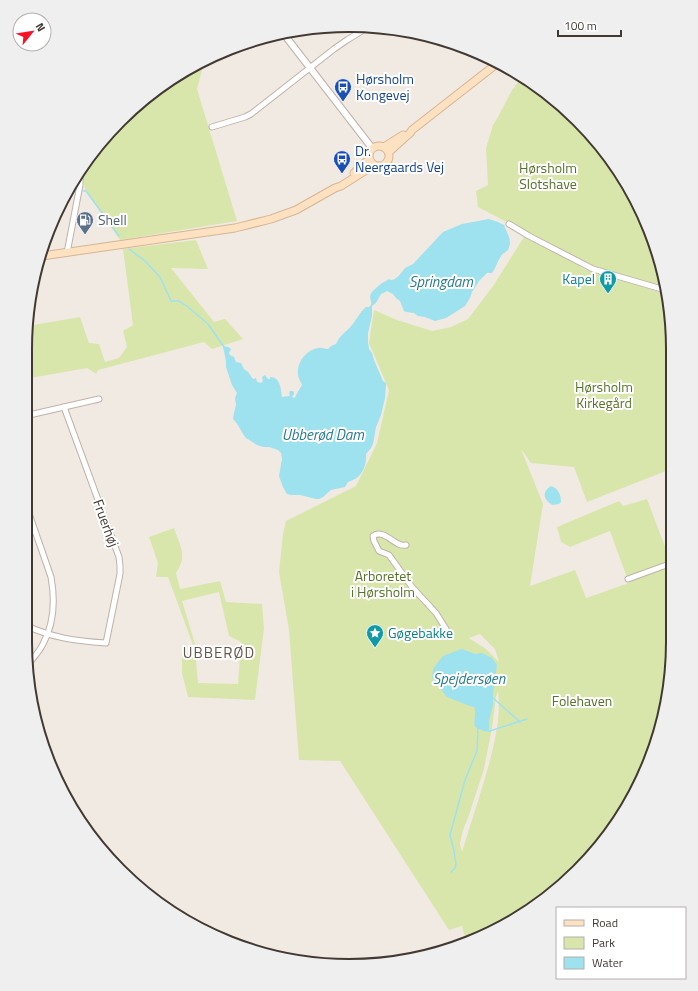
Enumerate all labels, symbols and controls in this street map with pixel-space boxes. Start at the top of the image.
north arrow [12,12,52,52]
scale bar [558,12,621,38]
text: 100 m [564,16,597,35]
text: N [32,20,49,34]
place label: Hørsholm Kongevej [356,68,414,105]
bus stop icon: Hørsholm Kongevej [333,77,353,102]
place label: Dr. Neergaards Vej [355,140,444,177]
bus stop icon: Dr. Neergaards Vej [332,149,352,174]
park label: Hørsholm Slotshave [519,157,577,194]
place label: Shell [98,209,127,230]
fuel station icon: Shell [75,210,95,235]
place label: Kapel [562,268,595,289]
building icon: Kapel [598,269,618,294]
water label: Springdam [409,270,473,293]
park label: Hørsholm Kirkegård [575,376,633,413]
water label: Ubberød Dam [282,423,364,446]
street label: Fruerhøj [88,496,125,550]
park label: Arboretet i Hørsholm [351,565,415,602]
place label: Gøgebakke [388,622,453,643]
place icon: Gøgebakke [365,623,385,648]
district label: UBBERØD [183,641,255,664]
water label: Spejdersøen [433,667,506,690]
park label: Folehaven [552,690,612,711]
legend [556,907,686,979]
text: Road [592,913,618,932]
text: Park [592,933,615,952]
text: Water [592,953,623,972]

